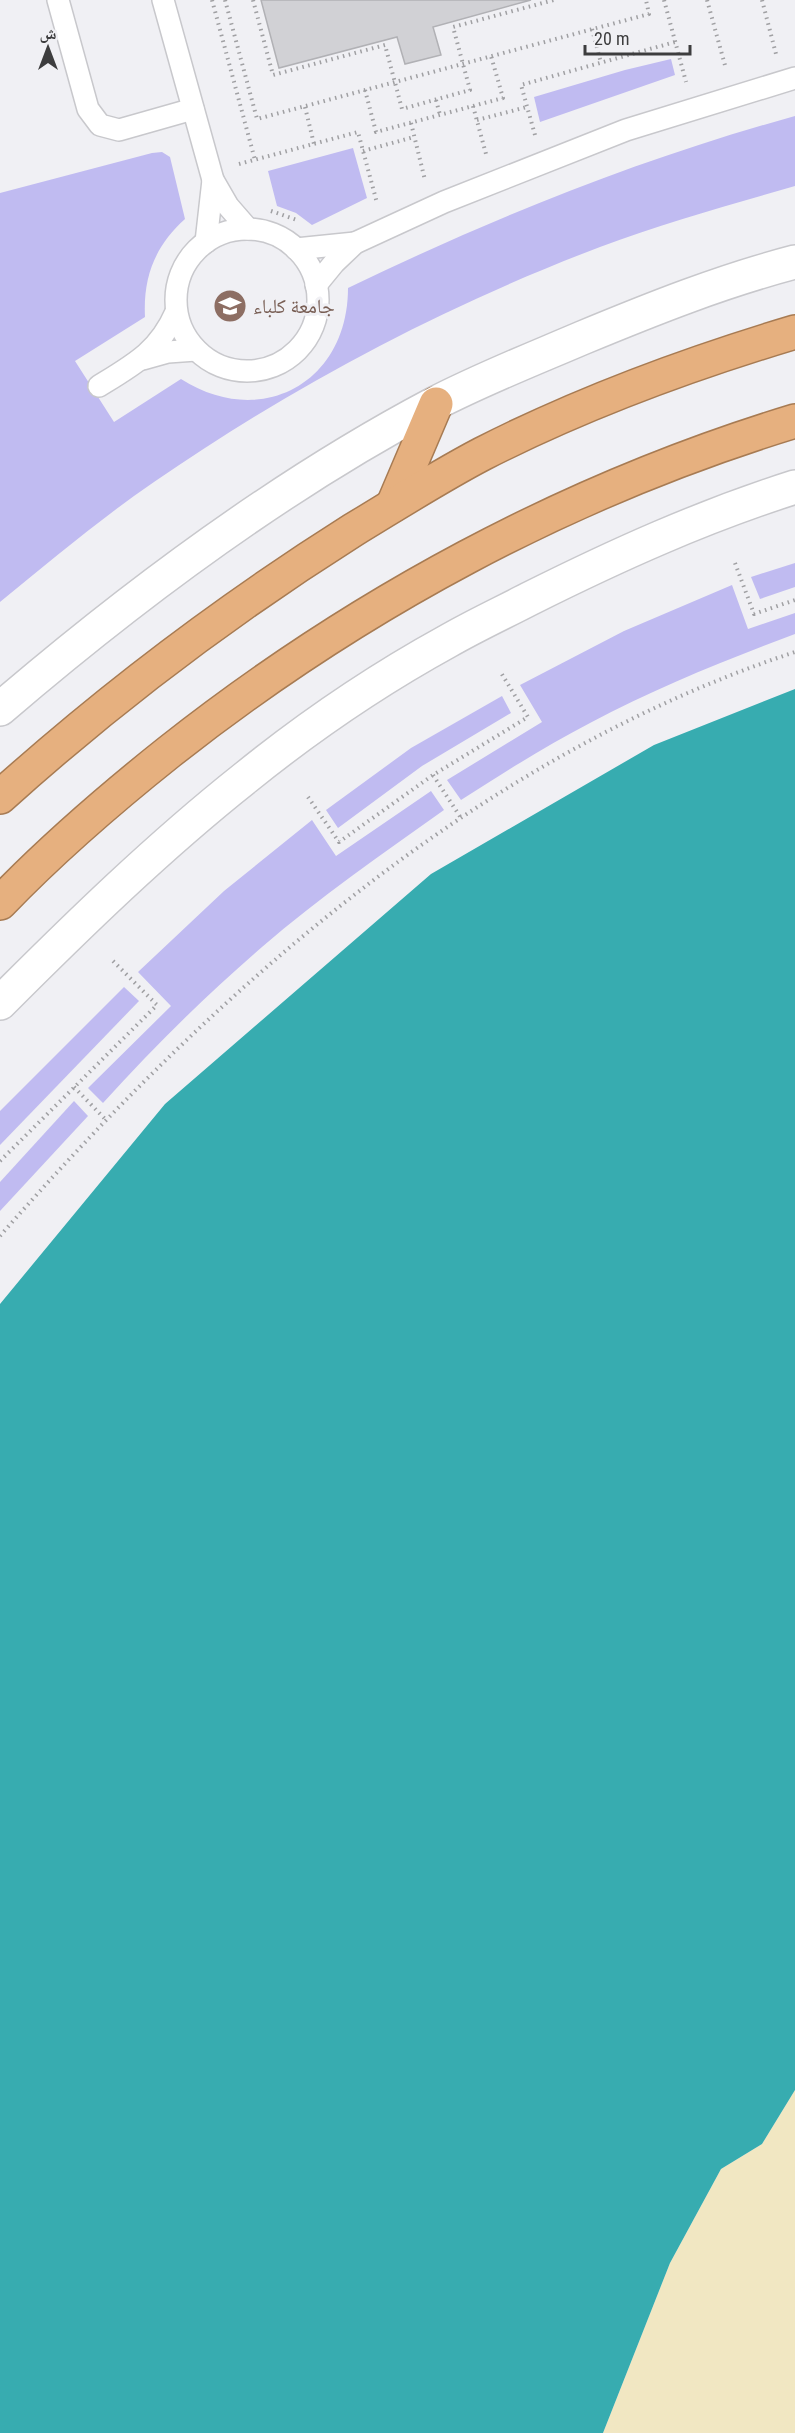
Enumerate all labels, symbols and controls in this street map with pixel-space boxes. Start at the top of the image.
north arrow [18,18,78,78]
scale bar [585,18,690,56]
text: ش [40,24,57,43]
text: 20 m [594,28,629,49]
school or university icon: جامعة كلباء [212,288,248,324]
place label: جامعة كلباء [253,294,335,318]

